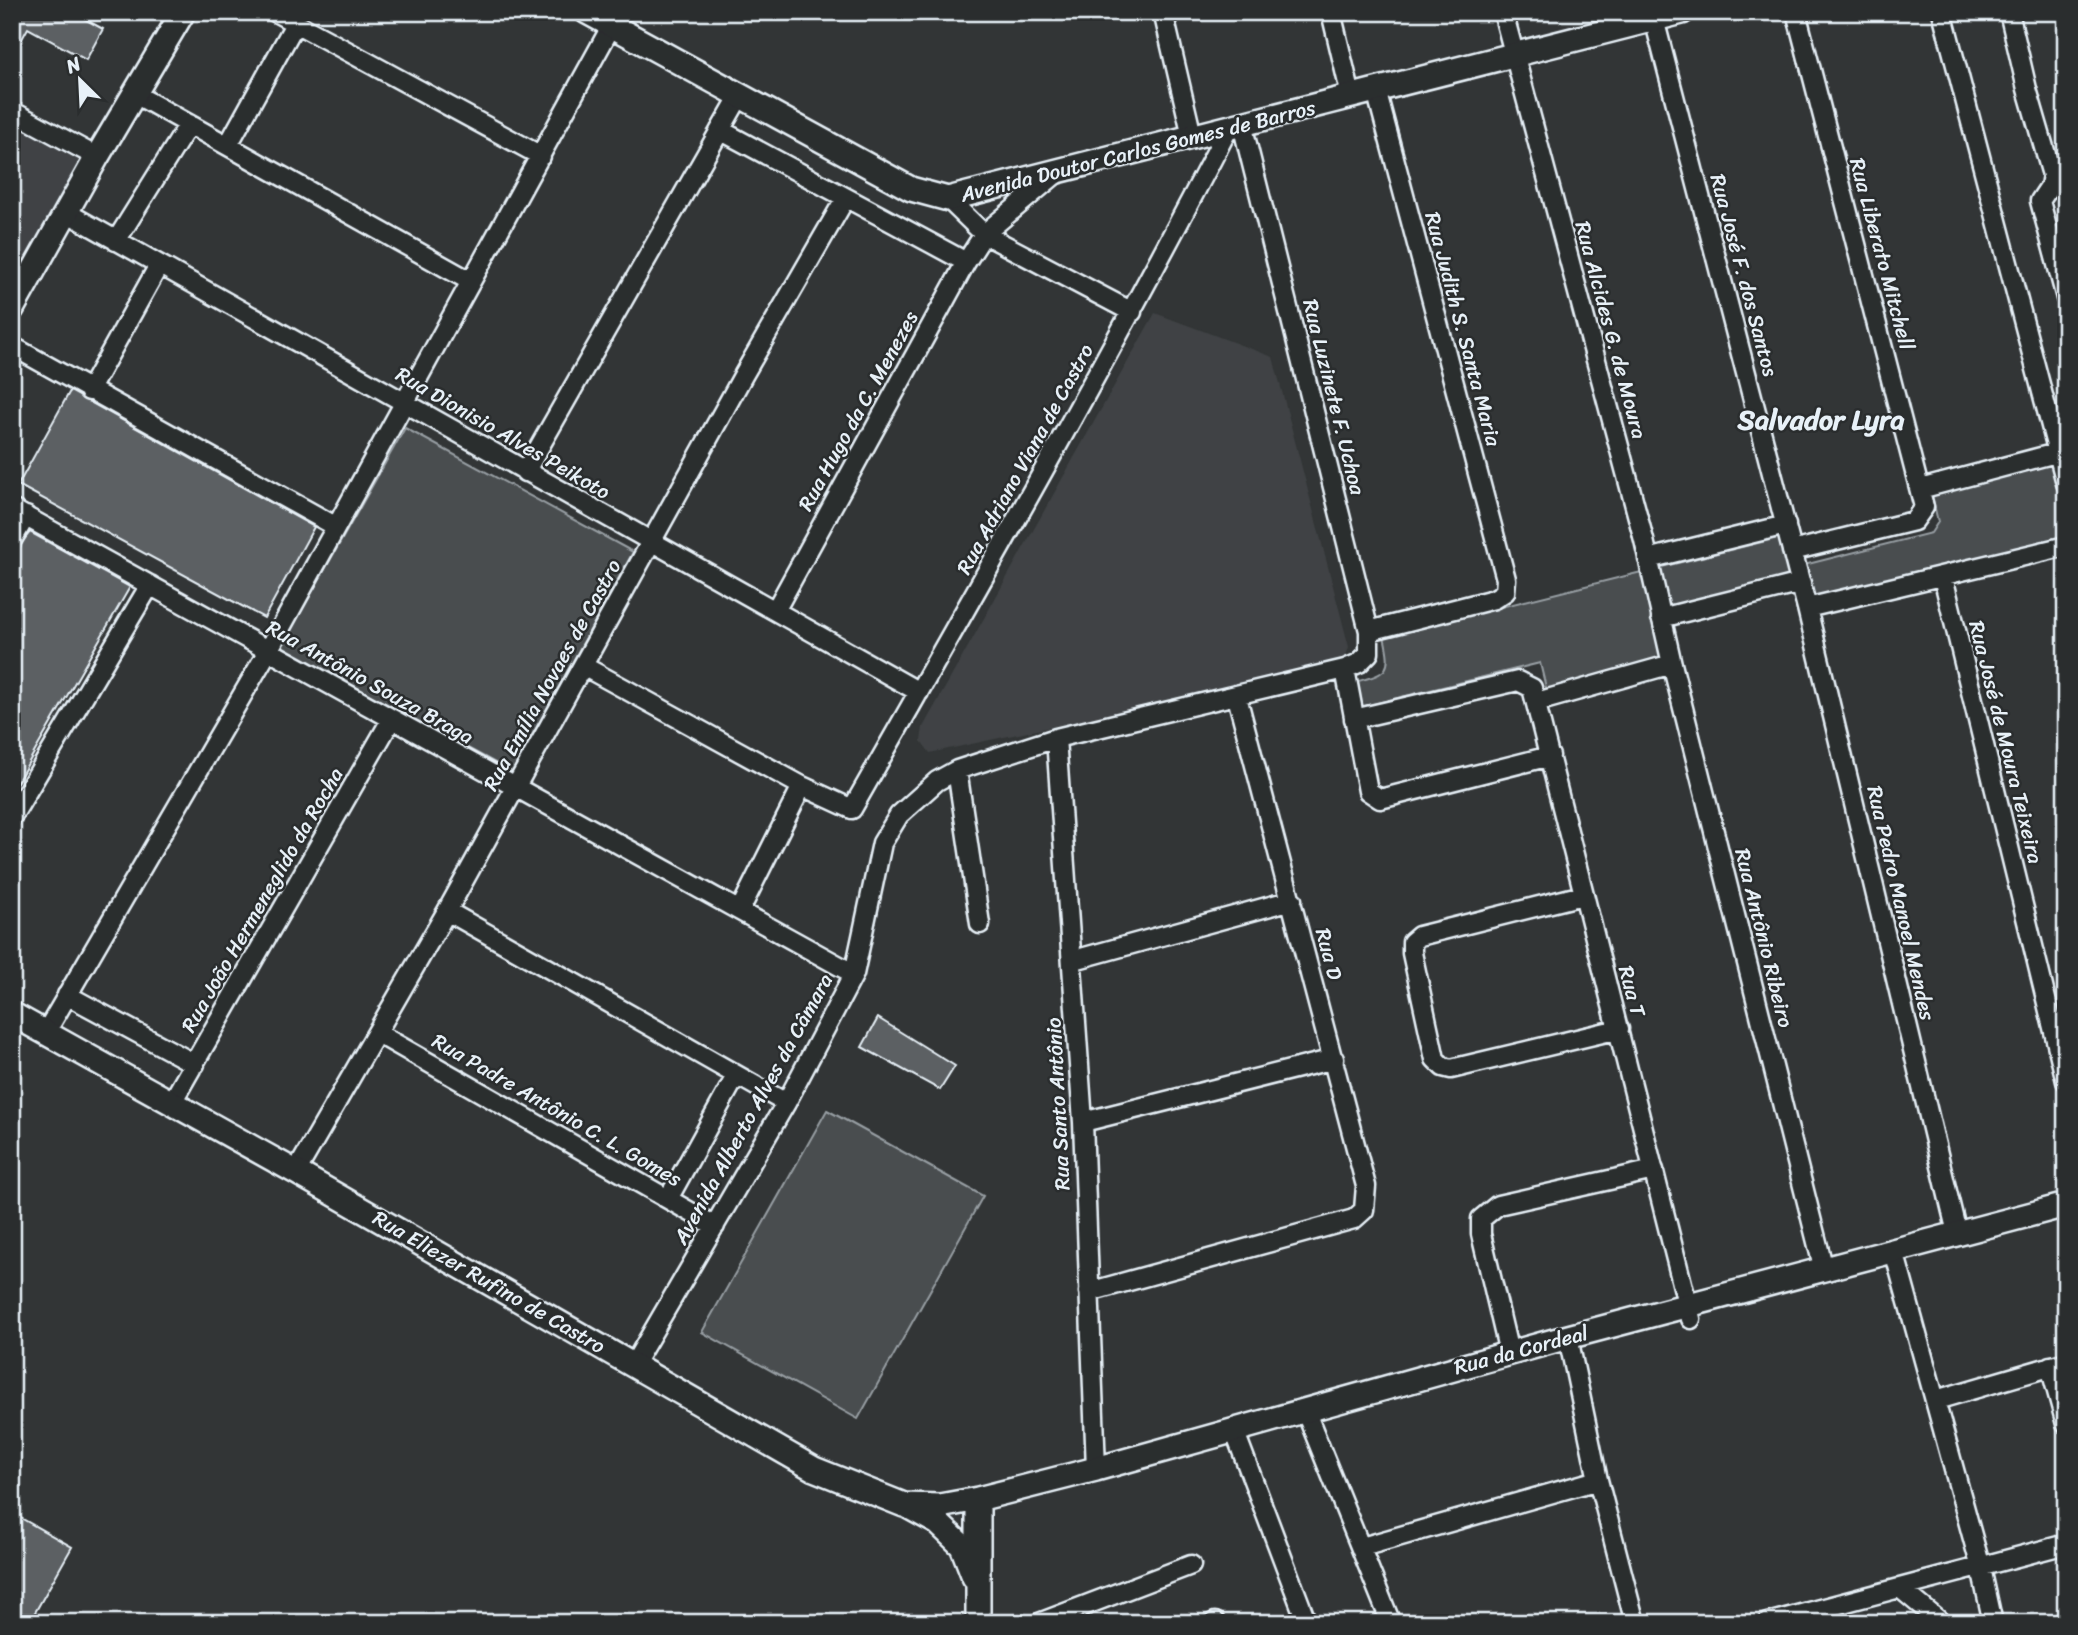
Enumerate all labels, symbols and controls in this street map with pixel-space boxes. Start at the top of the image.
north arrow [46,46,116,116]
text: N [60,47,87,83]
street label: Avenida Doutor Carlos Gomes de Barros [955,88,1320,214]
street label: Rua Liberato Mitchell [1838,154,1926,355]
street label: Rua José F. dos Santos [1699,169,1789,381]
street label: Rua Judith S. Santa Maria [1413,208,1513,451]
street label: Rua Alcides G. de Moura [1564,217,1658,444]
street label: Rua Luzinete F. Uchoa [1291,295,1377,499]
street label: Rua Hugo da C. Menezes [787,303,929,518]
street label: Rua Adriano Viana de Castro [945,336,1105,582]
street label: Rua Dionisio Alves Peikoto [388,356,618,510]
district label: Salvador Lyra [1736,395,1905,444]
street label: Rua Emília Novaes de Castro [472,551,632,798]
street label: Rua Antônio Souza Braga [259,609,481,755]
street label: Rua José de Moura Teixeira [1957,616,2055,868]
street label: Rua João Hermeneglido da Rocha [170,760,354,1040]
street label: Rua Pedro Manoel Mendes [1856,782,1947,1024]
street label: Rua Antônio Ribeiro [1723,844,1805,1032]
street label: Rua D [1304,924,1354,985]
street label: Rua T [1607,961,1657,1022]
street label: Avenida Alberto Alves da Câmara [662,966,844,1253]
street label: Rua Santo Antônio [1034,1016,1082,1191]
street label: Rua Padre Antônio C. L. Gomes [425,1023,690,1198]
street label: Rua Eliezer Rufino de Castro [365,1200,613,1365]
street label: Rua da Cordeal [1450,1314,1593,1386]

